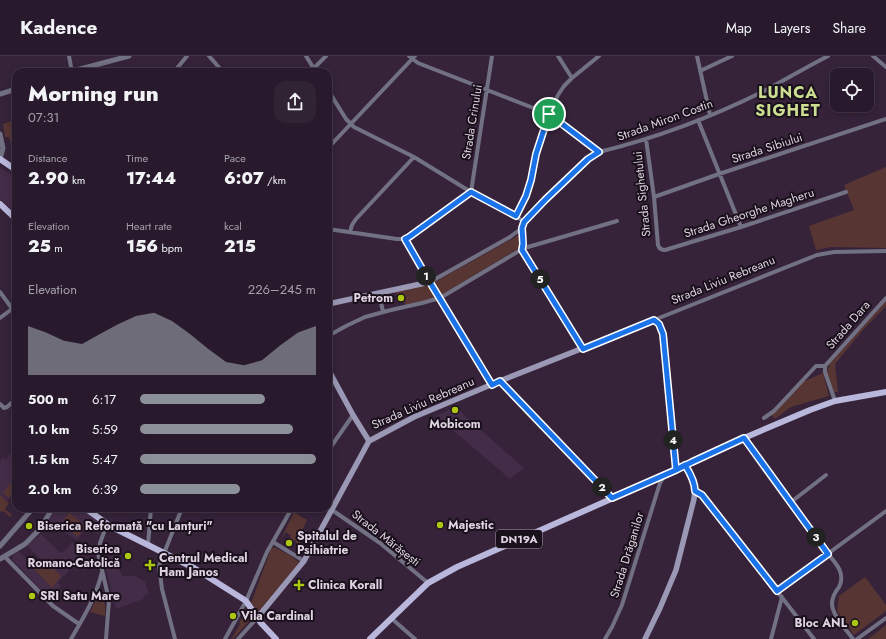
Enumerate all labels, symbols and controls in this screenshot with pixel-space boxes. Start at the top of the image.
text: Kadence [20,14,97,41]
text: Map [726,18,752,38]
text: Layers [774,18,810,38]
text: Share [832,18,866,38]
map controls [830,68,874,112]
button: locate [830,68,874,112]
text: Morning run [28,77,159,109]
button: share [274,81,316,123]
district label: LUNCA SIGHET [755,81,821,122]
street label: Strada Crinului [457,83,487,161]
street label: Strada Miron Costin [615,94,715,146]
pin [532,97,566,131]
icon: arrive [538,103,560,125]
text: 07:31 [28,108,59,127]
street label: Strada Sibiului [729,128,805,168]
text: Distance [28,150,67,166]
text: Time [126,150,148,166]
text: Pace [224,150,246,166]
street label: Strada Sighetului [629,150,655,238]
text: 2.90 [28,166,69,190]
text: 17:44 [126,166,176,190]
text: 6:07 [224,166,264,190]
text: km [69,172,85,188]
text: /km [264,172,286,188]
street label: Strada Gheorghe Magheru [682,183,816,243]
text: Elevation [28,218,70,234]
text: Heart rate [126,218,172,234]
text: kcal [224,218,242,234]
text: 25 [28,234,51,258]
text: 156 [126,234,158,258]
text: 215 [224,234,256,258]
text: m [51,240,63,256]
text: bpm [158,240,183,256]
street label: Strada Liviu Rebreanu [668,251,778,309]
pin: 1 [416,266,436,286]
text: 1 [423,268,429,284]
pin: 5 [530,269,550,289]
text: 5 [536,271,544,287]
text: Elevation [28,280,77,299]
text: 226–245 m [248,280,316,299]
place label: Petrom [354,289,393,307]
marker: Petrom [396,293,406,303]
street label: Strada Dara [822,297,874,353]
street label: Strada Liviu Rebreanu [369,372,477,434]
text: 500 m [28,390,68,409]
text: 6:17 [92,390,116,409]
marker: Mobicom [450,405,460,415]
place label: Mobicom [429,415,481,433]
text: 1.0 km [28,420,69,439]
text: 5:59 [92,420,118,439]
pin: 4 [663,430,683,450]
text: 4 [669,432,677,448]
text: 1.5 km [28,450,69,469]
text: 5:47 [92,450,118,469]
pin: 2 [592,477,612,497]
text: 2 [598,479,606,495]
text: 2.0 km [28,480,71,499]
text: 6:39 [92,480,118,499]
street label: Strada Mărășești [348,505,424,571]
street label: Strada Drăganilor [605,509,649,600]
place label: Majestic [448,516,494,534]
place label: Biserica Reformată "cu Lanțuri" [37,517,213,535]
marker: Majestic [435,520,445,530]
marker: Biserica Reformată "cu Lanțuri" [24,521,34,531]
place label: Spitalul de Psihiatrie [297,527,357,559]
pin: 3 [806,527,826,547]
text: 3 [813,529,819,545]
road number: DN19A [496,530,542,548]
marker: Spitalul de Psihiatrie [284,538,294,548]
place label: Biserica Romano-Catolică [27,540,120,572]
place label: Centrul Medical Ham Janos [159,549,248,581]
marker: Biserica Romano-Catolică [123,551,133,561]
marker: Centrul Medical Ham Janos [144,559,156,571]
place label: Clinica Korall [308,576,382,594]
marker: Clinica Korall [293,579,305,591]
place label: SRI Satu Mare [40,587,120,605]
marker: SRI Satu Mare [27,591,37,601]
place label: Vila Cardinal [240,607,314,625]
marker: Vila Cardinal [228,611,238,621]
place label: Bloc ANL [794,614,848,632]
marker: Bloc ANL [850,618,860,628]

